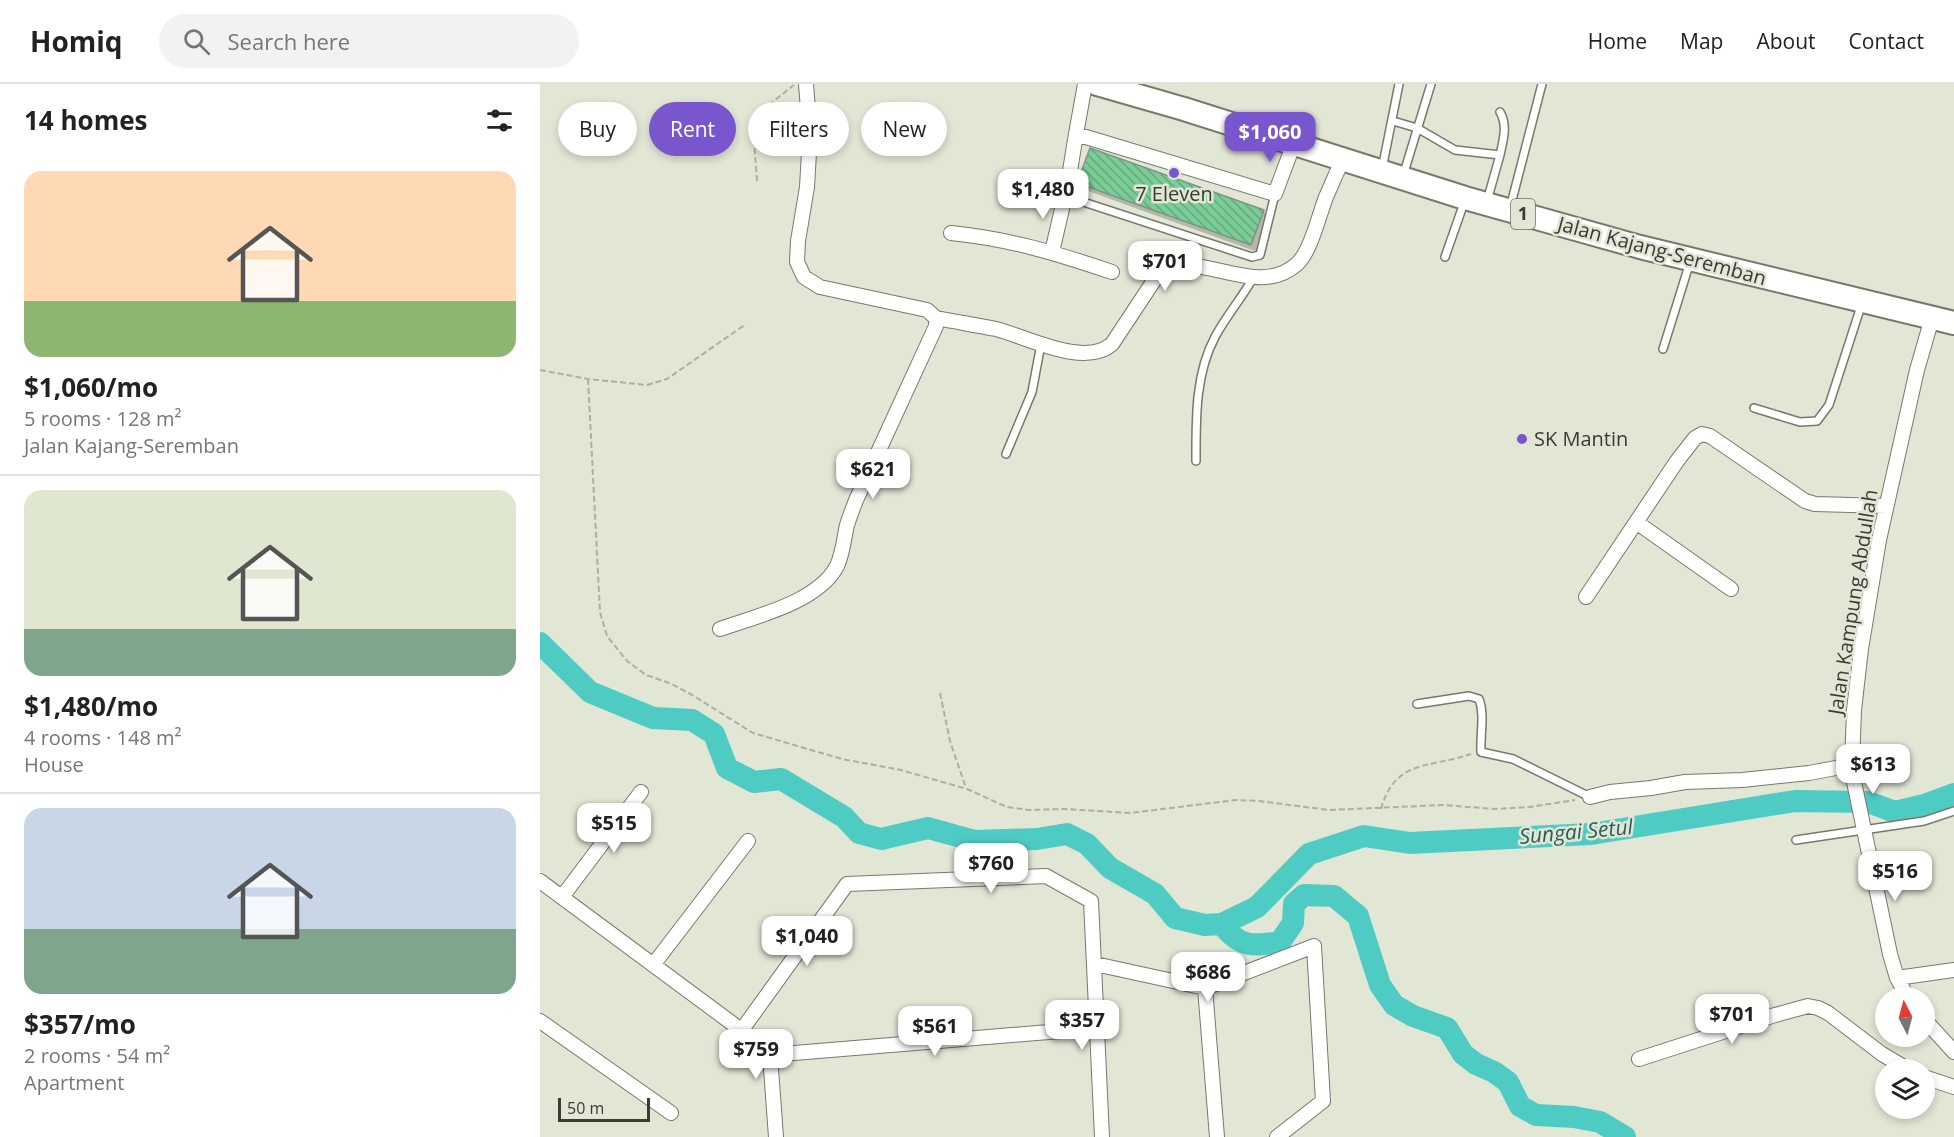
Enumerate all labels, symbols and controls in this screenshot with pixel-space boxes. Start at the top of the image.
search box [159,14,579,68]
text: Homiq [30,22,123,60]
icon: search [180,25,213,58]
text: Search here [228,26,350,56]
text: Home [1588,27,1647,55]
text: Map [1680,27,1723,55]
text: About [1756,27,1816,55]
text: Contact [1849,27,1924,55]
text: 14 homes [24,102,148,138]
chip: Buy [558,102,637,156]
chip: Rent [649,102,736,156]
chip: Filters [748,102,849,156]
chip: New [861,102,947,156]
icon: filters [483,104,516,137]
pin: $1,060 [1221,112,1319,163]
text: $1,060 [1239,118,1301,145]
marker: 7 Eleven [1167,166,1181,180]
pin: $1,480 [994,169,1092,220]
text: $1,480 [1012,175,1074,202]
place label: 7 Eleven [1135,180,1213,207]
road number: 1 [1511,199,1535,229]
street label: Jalan Kajang-Seremban [1553,209,1769,291]
icon: home [216,210,324,318]
pin: $701 [1129,241,1201,292]
text: $701 [1142,247,1188,274]
text: $1,060/mo [24,369,158,405]
text: 5 rooms · 128 m² [24,405,182,432]
place label: SK Mantin [1534,425,1628,452]
text: Jalan Kajang-Seremban [24,432,239,459]
marker: SK Mantin [1515,432,1529,446]
pin: $621 [837,449,909,500]
text: $621 [850,455,896,482]
street label: Jalan Kampung Abdullah [1821,487,1884,718]
icon: home [216,529,324,637]
text: $1,480/mo [24,688,158,724]
text: 4 rooms · 148 m² [24,724,182,751]
pin: $613 [1837,744,1909,795]
text: $613 [1850,750,1896,777]
text: House [24,751,84,778]
pin: $515 [578,803,650,854]
text: $515 [591,809,637,836]
water label: Sungai Setul [1518,812,1634,850]
pin: $760 [955,843,1027,894]
icon: home [216,847,324,955]
text: $760 [968,849,1014,876]
pin: $516 [1859,851,1931,902]
text: $516 [1872,857,1918,884]
pin: $1,040 [758,916,856,967]
text: $1,040 [776,922,838,949]
pin: $686 [1172,952,1244,1003]
text: $686 [1185,958,1231,985]
north arrow [1875,987,1935,1047]
map controls [1875,987,1935,1119]
pin: $701 [1696,994,1768,1045]
pin: $357 [1046,1000,1118,1051]
text: $701 [1709,1000,1755,1027]
text: $357/mo [24,1006,136,1042]
pin: $561 [899,1006,971,1057]
text: $357 [1059,1006,1105,1033]
text: $561 [912,1012,958,1039]
pin: $759 [720,1029,792,1080]
text: $759 [733,1035,779,1062]
text: 2 rooms · 54 m² [24,1042,170,1069]
button: layers [1875,1059,1935,1119]
text: Apartment [24,1069,124,1096]
scale bar [558,1095,650,1122]
text: 50 m [567,1097,604,1119]

